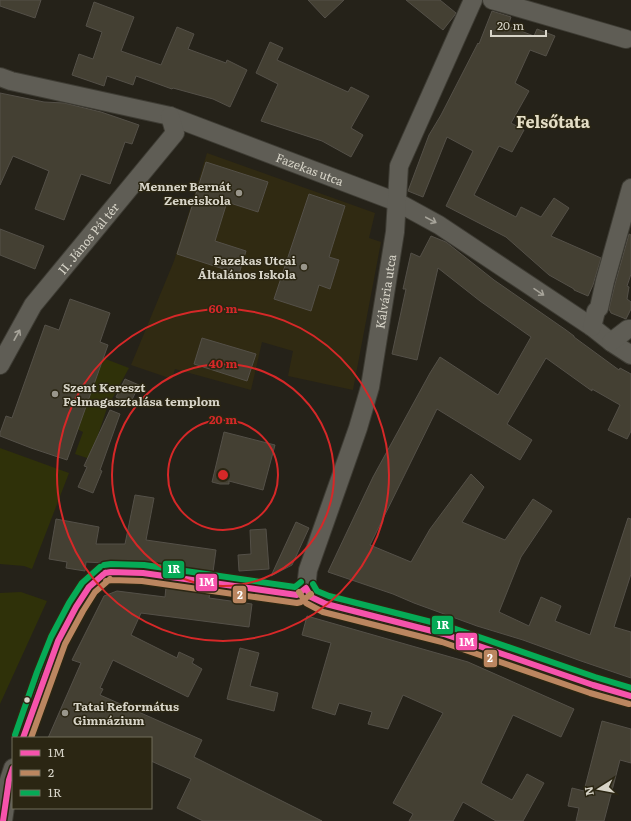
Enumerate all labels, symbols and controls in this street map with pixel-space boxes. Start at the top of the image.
scale bar [491,12,546,38]
text: 20 m [497,16,524,34]
district label: Felsőtata [516,109,591,133]
street label: Fazekas utca [273,148,347,190]
place label: Menner Bernát Zeneiskola [139,177,232,209]
marker: Menner Bernát Zeneiskola [234,188,244,198]
street label: II. János Pál tér [53,198,123,278]
one-way arrow [425,217,437,224]
place label: Fazekas Utcai Általános Iskola [198,251,297,283]
street label: Kálvária utca [371,252,400,330]
marker: Fazekas Utcai Általános Iskola [299,262,309,272]
one-way arrow [534,288,545,296]
text: 60 m [209,299,237,317]
one-way arrow [13,329,21,341]
text: 40 m [209,354,238,372]
place label: Szent Kereszt Felmagasztalása templom [63,378,220,410]
marker: Szent Kereszt Felmagasztalása templom [50,389,60,399]
text: 20 m [209,410,237,428]
centre of rings [216,468,230,482]
line badge: 1R [162,560,185,579]
text: 1R [168,560,181,576]
line badge: 1M [195,573,218,592]
text: 1M [199,573,215,589]
line badge: 2 [232,585,247,604]
text: 2 [237,586,243,602]
line badge: 1R [431,615,454,635]
text: 1R [437,616,450,632]
line badge: 1M [455,632,478,651]
text: 1M [459,633,475,649]
line badge: 2 [483,649,498,668]
text: 2 [487,649,493,665]
unlabelled marker [22,695,32,705]
place label: Tatai Református Gimnázium [73,697,179,729]
marker: Tatai Református Gimnázium [60,708,70,718]
legend [12,737,152,809]
text: 1M [48,743,65,761]
text: 2 [48,763,54,781]
north arrow [579,769,619,809]
text: 1R [48,783,62,801]
text: N [579,785,597,797]

